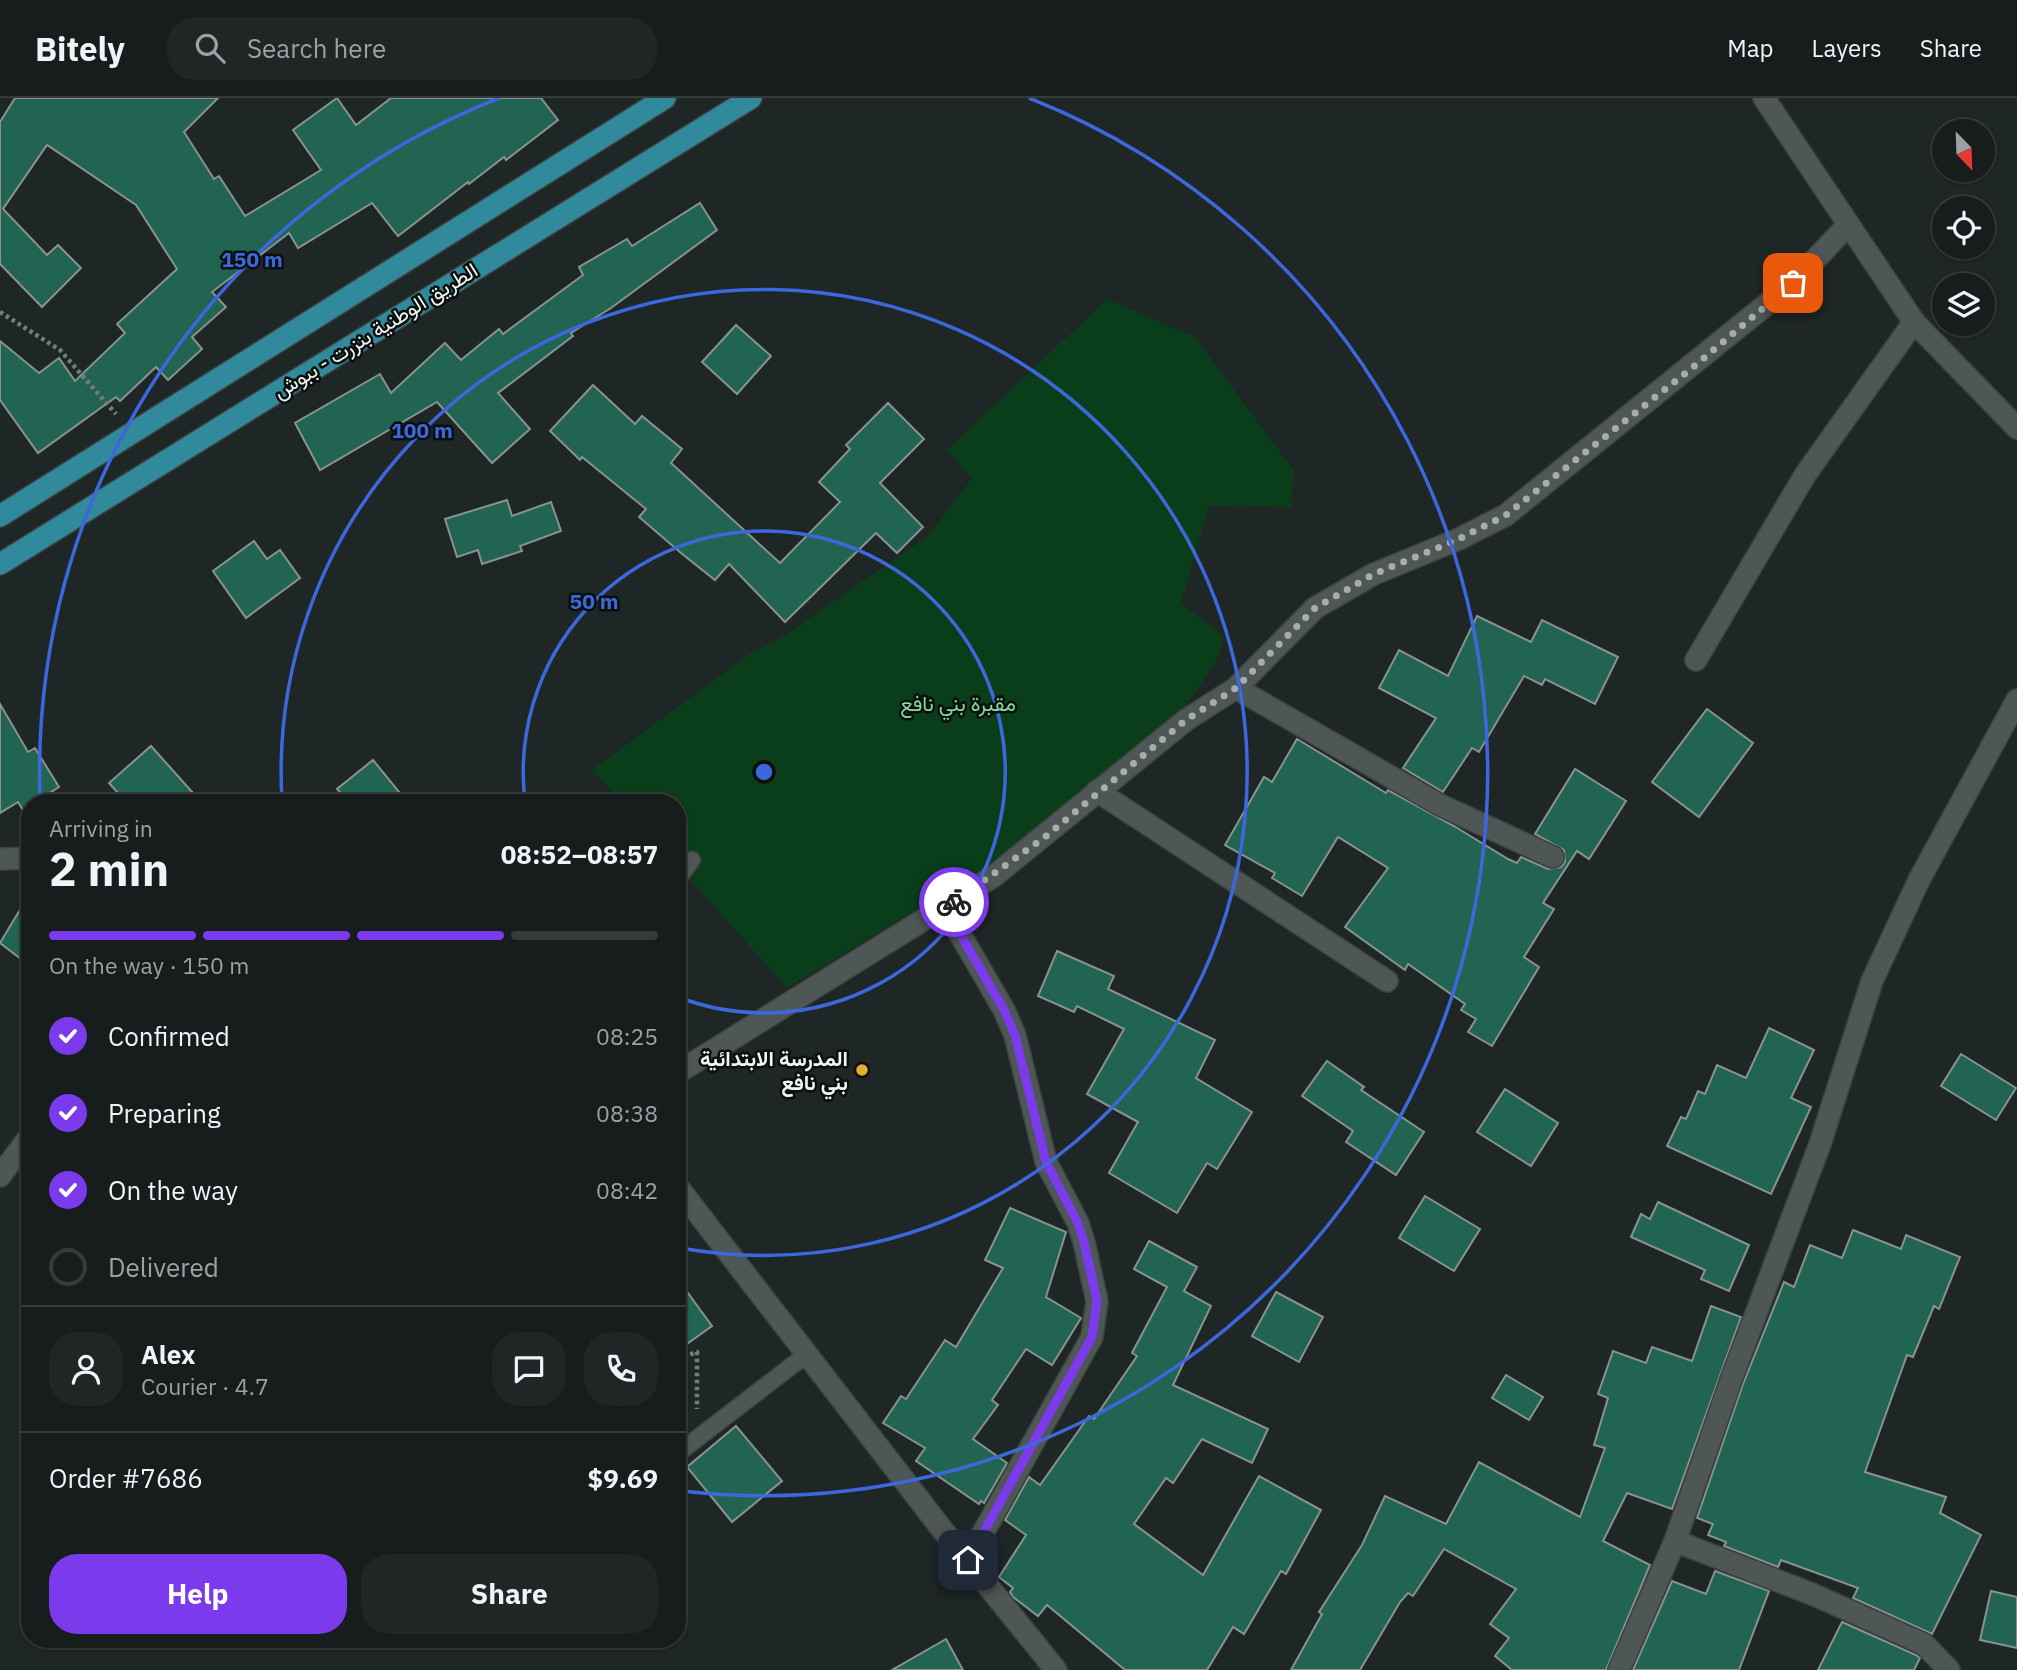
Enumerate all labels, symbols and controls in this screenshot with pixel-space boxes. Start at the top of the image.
search box [167,17,657,80]
text: Bitely [35,27,125,70]
icon: search [191,29,229,67]
text: Search here [247,31,386,65]
text: Map [1727,32,1774,64]
text: Layers [1812,32,1882,64]
text: Share [1920,32,1982,64]
north arrow [1932,119,1995,182]
map controls [1932,119,1995,336]
button: locate [1932,196,1995,259]
text: 150 m [221,245,283,273]
pin [1763,253,1823,313]
street label: الطريق الوطنية بنزرت - ببوش [267,256,483,404]
icon: bag [1774,264,1812,302]
button: layers [1932,273,1995,336]
text: 100 m [391,416,453,444]
text: 50 m [570,587,618,615]
park label: مقبرة بني نافع [900,689,1016,721]
centre of rings [752,760,776,784]
text: Arriving in [49,813,153,843]
text: 08:52–08:57 [501,837,658,871]
text: 2 min [49,839,169,899]
courier [919,867,989,937]
icon: bike [935,883,973,921]
text: On the way · 150 m [49,950,249,980]
icon: check [49,1017,87,1055]
text: Confirmed [108,1019,230,1053]
text: 08:25 [596,1021,658,1051]
place label: المدرسة الابتدائية بني نافع [700,1044,848,1100]
marker: المدرسة الابتدائية بني نافع [854,1062,870,1078]
icon: check [49,1094,87,1132]
text: Preparing [108,1096,221,1130]
text: 08:38 [596,1098,658,1128]
icon: check [49,1171,87,1209]
text: On the way [108,1173,238,1207]
text: 08:42 [596,1175,658,1205]
text: Delivered [108,1250,219,1284]
button: person [49,1332,123,1406]
button: chat [492,1332,566,1406]
button: phone [584,1332,658,1406]
text: Alex [141,1337,195,1371]
text: Courier · 4.7 [141,1371,269,1401]
text: Order #7686 [49,1461,203,1495]
text: $9.69 [588,1461,658,1495]
pin [938,1530,998,1590]
icon: home [949,1541,987,1579]
button: Help [49,1554,347,1634]
button: Share [361,1554,658,1634]

